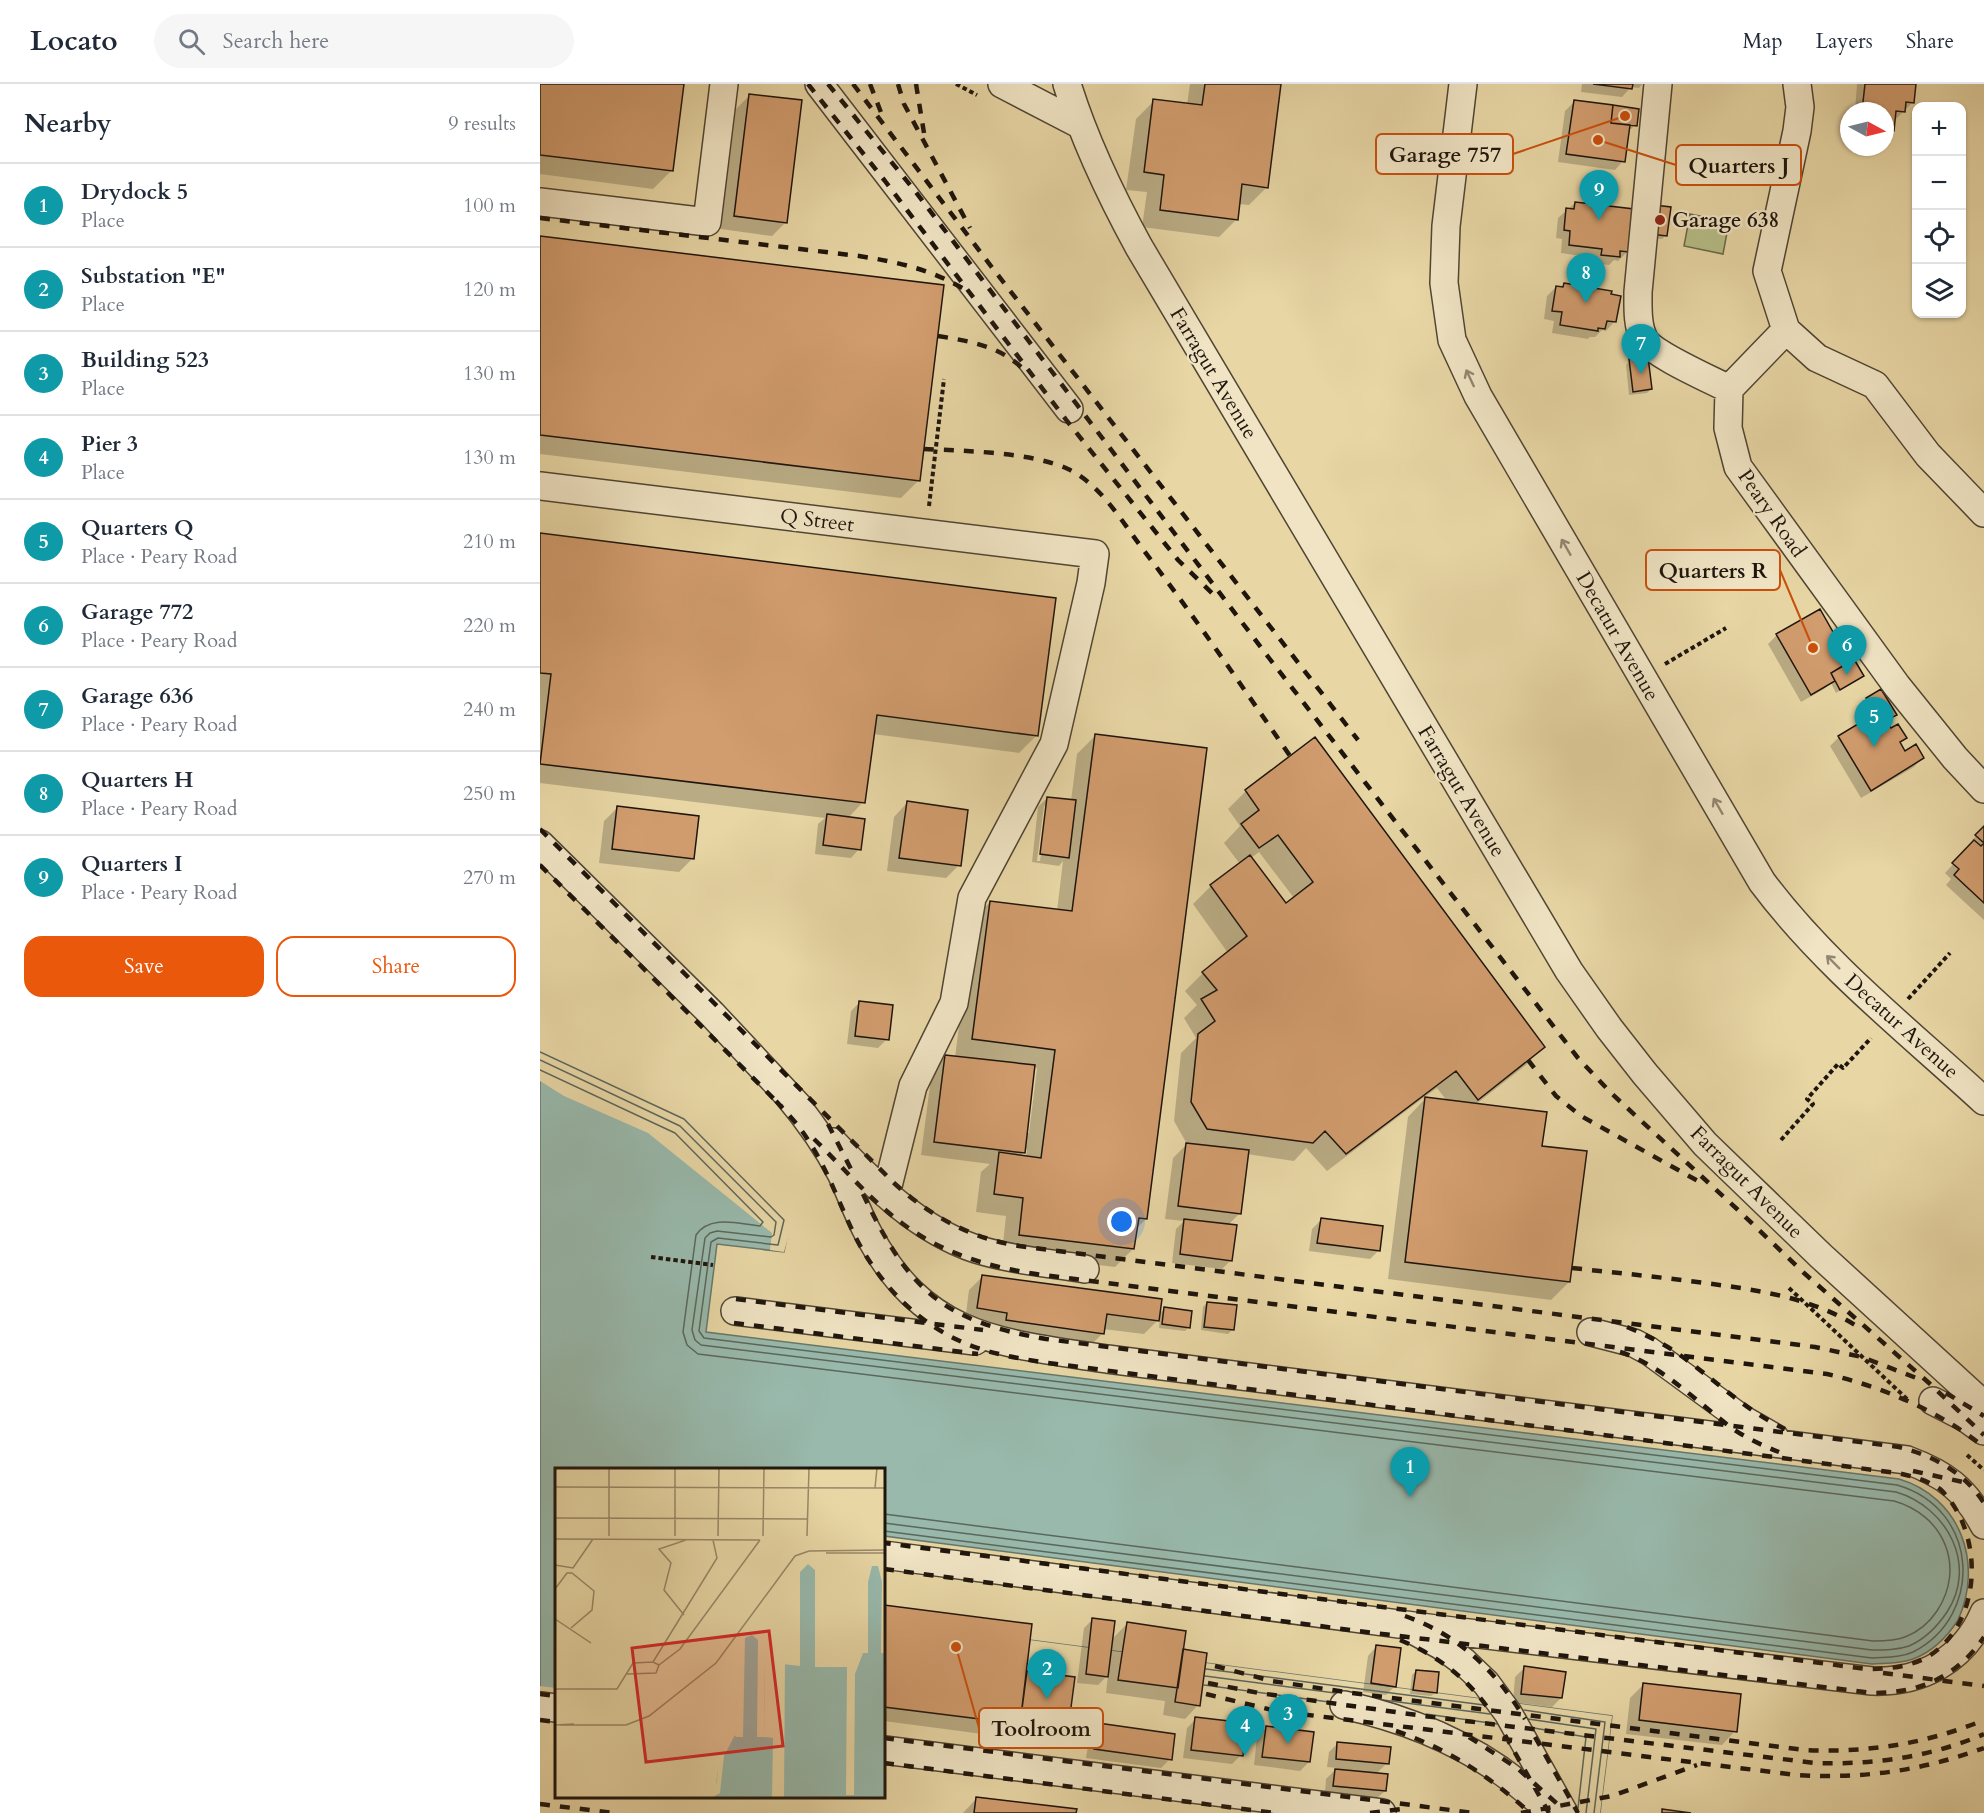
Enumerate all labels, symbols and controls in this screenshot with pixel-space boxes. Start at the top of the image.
search box [154,14,574,68]
text: Locato [30,22,118,60]
icon: search [175,25,208,58]
text: Search here [223,26,329,56]
text: Map [1743,27,1783,56]
text: Layers [1816,27,1873,56]
text: Share [1906,27,1954,56]
north arrow [1840,102,1894,156]
map controls [1912,102,1966,318]
button: + [1912,102,1966,156]
text: Nearby [24,106,112,141]
text: 9 results [448,110,516,137]
callout: Garage 757 [1376,134,1513,174]
text: Garage 757 [1389,140,1501,170]
callout: Quarters J [1676,145,1801,185]
text: Quarters J [1688,151,1790,181]
button: − [1912,156,1966,210]
pin: 9 [1580,170,1618,220]
text: Drydock 5 [81,177,188,207]
text: 1 [38,192,49,219]
text: 100 m [463,192,516,219]
place label: Garage 638 [1672,206,1779,235]
text: Place [81,207,125,234]
button: locate [1912,210,1966,264]
marker: Garage 638 [1653,213,1667,227]
pin: 8 [1566,254,1606,303]
text: Substation "E" [81,261,226,291]
button: layers [1912,264,1966,318]
text: 2 [38,276,49,303]
text: 120 m [463,276,516,303]
text: Place [81,291,125,318]
street label: Farragut Avenue [1163,302,1264,445]
pin: 7 [1622,324,1660,374]
text: Building 523 [81,345,209,375]
text: 3 [38,360,49,387]
text: 130 m [463,360,516,387]
one-way arrow [1463,369,1475,387]
text: Place [81,375,125,402]
text: Pier 3 [81,429,138,459]
text: 4 [38,444,49,471]
text: 130 m [463,444,516,471]
text: Place [81,459,125,486]
street label: Peary Road [1731,463,1813,563]
street label: Q Street [778,502,856,539]
text: Quarters Q [81,513,193,543]
text: 5 [38,528,49,555]
text: 210 m [463,528,516,555]
one-way arrow [1560,539,1572,556]
text: Place · Peary Road [81,543,237,570]
callout: Quarters R [1646,550,1780,590]
text: Quarters R [1658,556,1768,586]
street label: Decatur Avenue [1569,566,1666,706]
text: Garage 772 [81,597,193,627]
text: 6 [38,612,49,639]
text: 220 m [463,612,516,639]
pin: 6 [1828,626,1866,675]
text: Place · Peary Road [81,627,237,654]
text: Garage 636 [81,681,193,711]
text: 7 [38,696,49,723]
text: 240 m [463,696,516,723]
pin: 5 [1854,698,1894,747]
text: Place · Peary Road [81,711,237,738]
street label: Farragut Avenue [1411,720,1512,863]
text: Quarters H [81,765,193,795]
text: 8 [38,780,49,807]
text: 250 m [463,780,516,807]
text: Place · Peary Road [81,795,237,822]
one-way arrow [1711,798,1723,815]
text: Quarters I [81,849,182,879]
text: 9 [38,864,49,891]
text: 270 m [463,864,516,891]
text: Place · Peary Road [81,879,237,906]
button: Save [24,936,264,997]
button: Share [276,936,516,997]
one-way arrow [1825,955,1840,970]
street label: Decatur Avenue [1838,967,1965,1086]
street label: Farragut Avenue [1684,1119,1810,1245]
your location [1107,1207,1136,1236]
pin: 1 [1390,1448,1430,1497]
inset map [555,1468,885,1798]
pin: 2 [1028,1650,1066,1699]
pin: 3 [1268,1694,1308,1744]
pin: 4 [1226,1706,1264,1756]
callout: Toolroom [979,1708,1103,1748]
text: Toolroom [991,1714,1092,1744]

